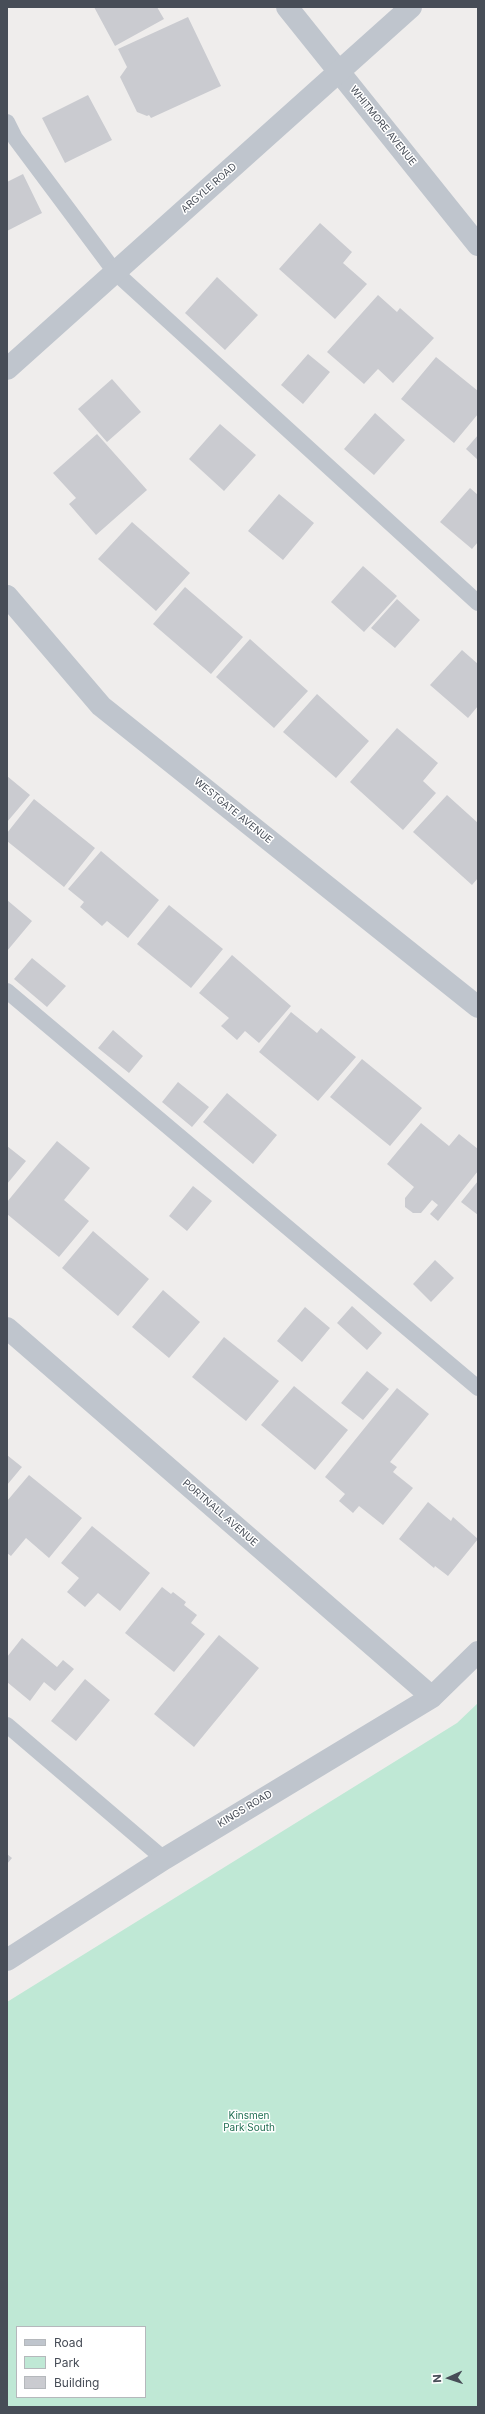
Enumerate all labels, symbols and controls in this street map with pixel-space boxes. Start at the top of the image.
street label: WHITMORE AVENUE [347,84,419,168]
street label: ARGYLE ROAD [179,161,239,215]
street label: WESTGATE AVENUE [191,776,275,846]
street label: PORTNALL AVENUE [180,1477,260,1549]
street label: KINGS ROAD [216,1788,274,1830]
park label: Kinsmen Park South [223,2110,275,2134]
legend [16,2326,146,2398]
text: Road [54,2335,83,2350]
text: Park [54,2355,80,2370]
north arrow [429,2358,469,2398]
text: N [430,2374,444,2383]
text: Building [54,2375,99,2390]

